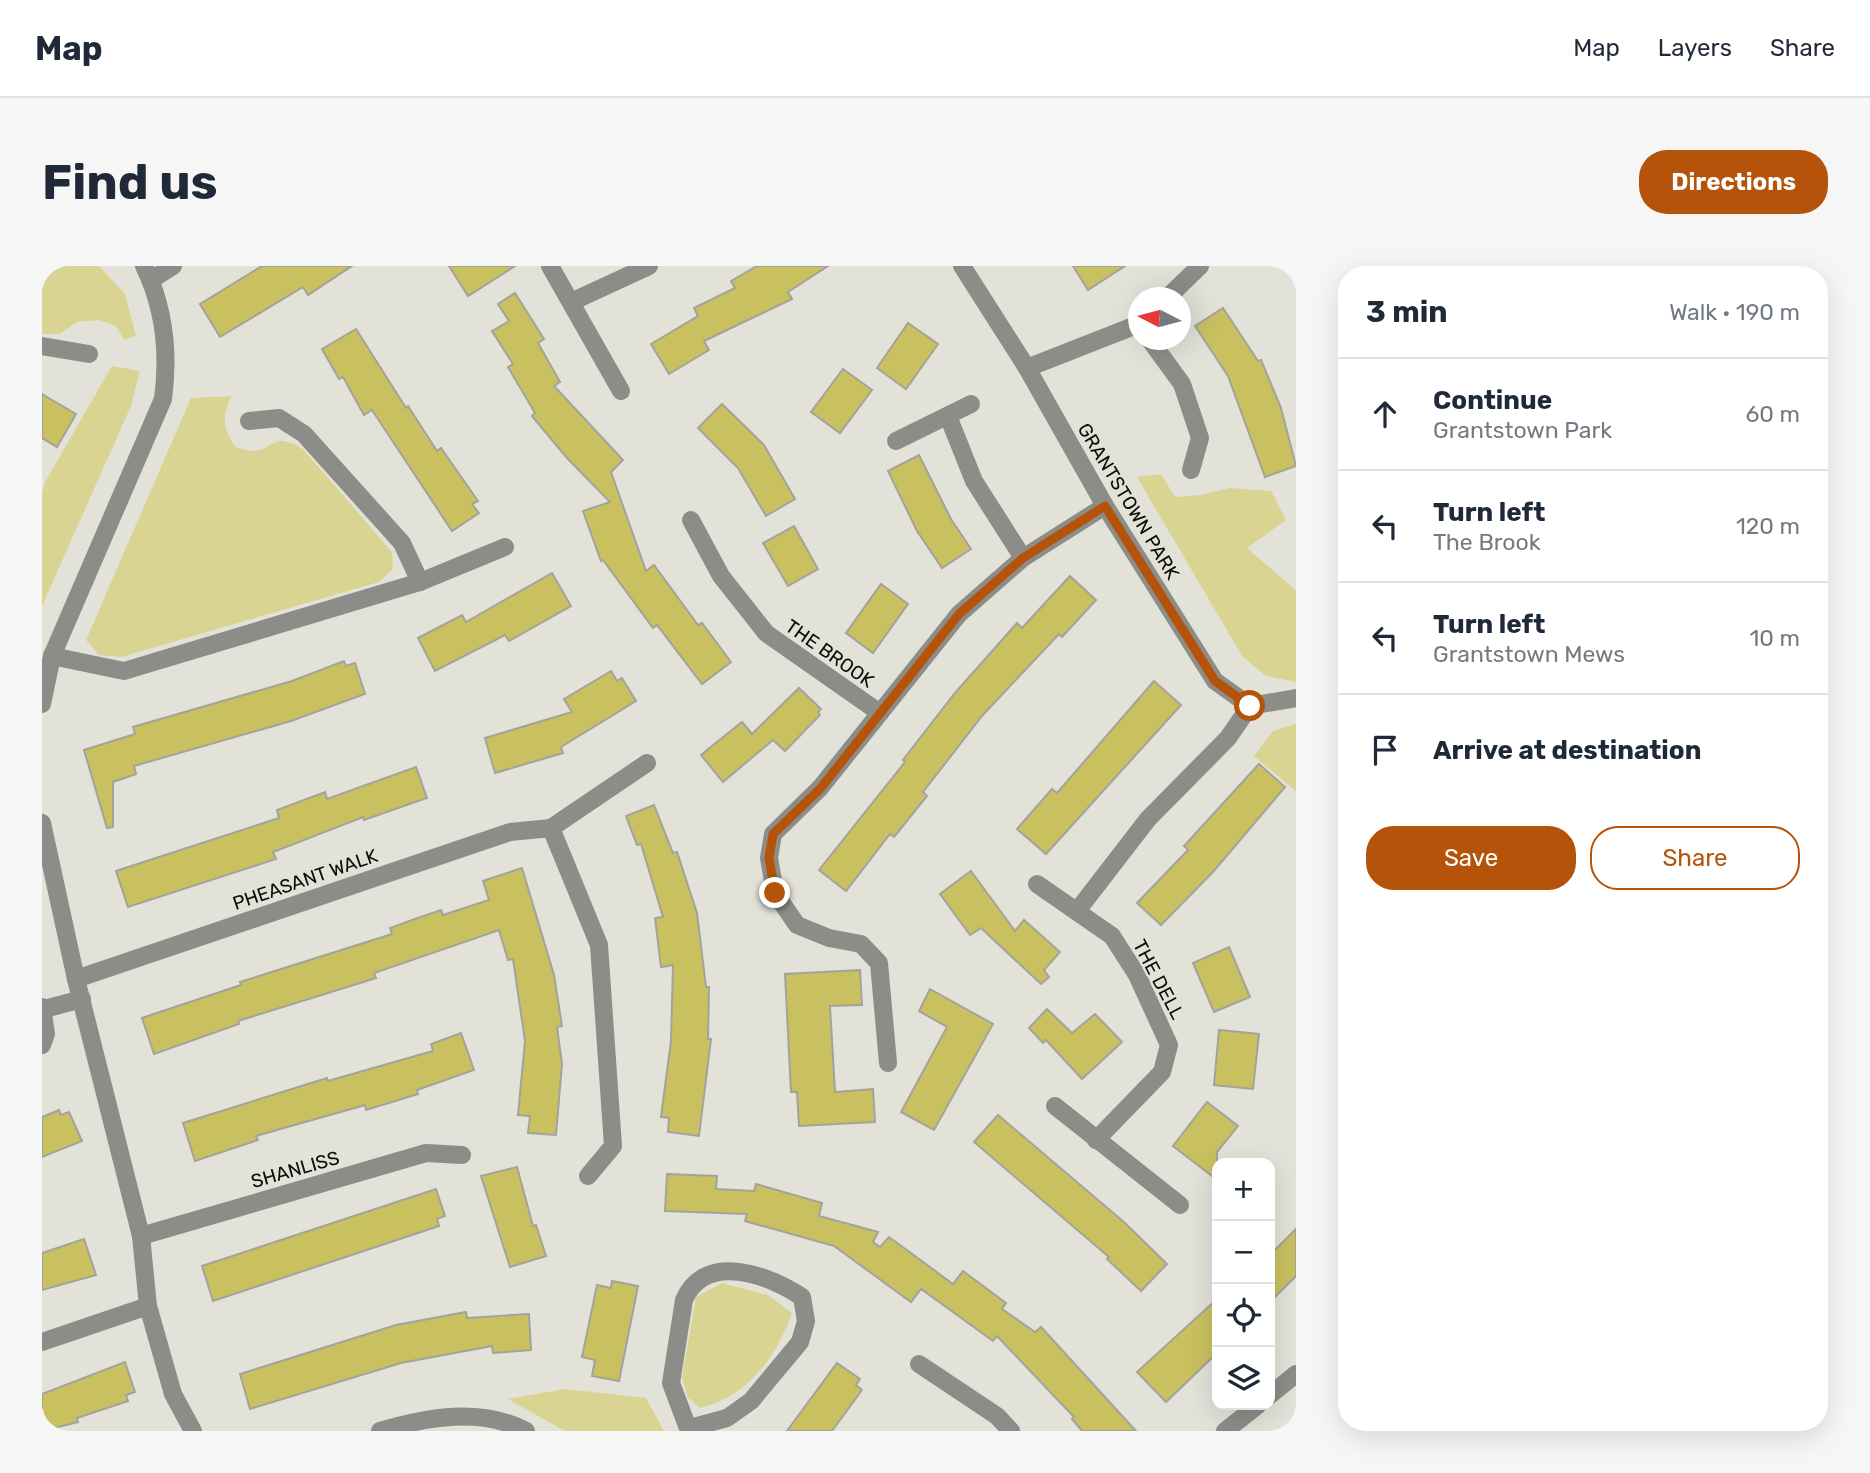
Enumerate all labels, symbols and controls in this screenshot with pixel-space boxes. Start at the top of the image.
text: Map [35,29,103,68]
text: Map [1573,34,1620,62]
text: Layers [1658,34,1732,62]
text: Share [1770,34,1835,62]
button: Directions [1639,150,1828,214]
text: Find us [42,153,218,211]
north arrow [1128,287,1191,350]
text: 3 min [1366,294,1448,330]
text: Walk · 190 m [1669,298,1800,326]
text: Continue [1433,385,1552,416]
icon: ahead [1366,395,1404,433]
text: 60 m [1745,400,1800,428]
text: Grantstown Park [1433,416,1612,444]
street label: GRANTSTOWN PARK [1073,419,1185,584]
text: Turn left [1433,497,1545,528]
icon: left [1366,507,1404,545]
text: 120 m [1736,512,1800,540]
text: The Brook [1433,528,1541,556]
text: Turn left [1433,609,1545,640]
street label: THE BROOK [781,614,879,693]
icon: left [1366,619,1404,657]
text: 10 m [1749,624,1800,652]
text: Grantstown Mews [1433,640,1625,668]
route start [1234,690,1265,721]
icon: arrive [1366,731,1404,769]
text: Arrive at destination [1433,735,1701,766]
button: Save [1366,826,1576,890]
button: Share [1590,826,1800,890]
street label: PHEASANT WALK [230,844,381,915]
route end [759,877,790,908]
street label: THE DELL [1128,936,1189,1023]
street label: SHANLISS [248,1146,342,1193]
map controls [1212,1158,1275,1410]
button: + [1212,1158,1275,1221]
button: − [1212,1221,1275,1284]
button: locate [1212,1284,1275,1347]
button: layers [1212,1347,1275,1410]

